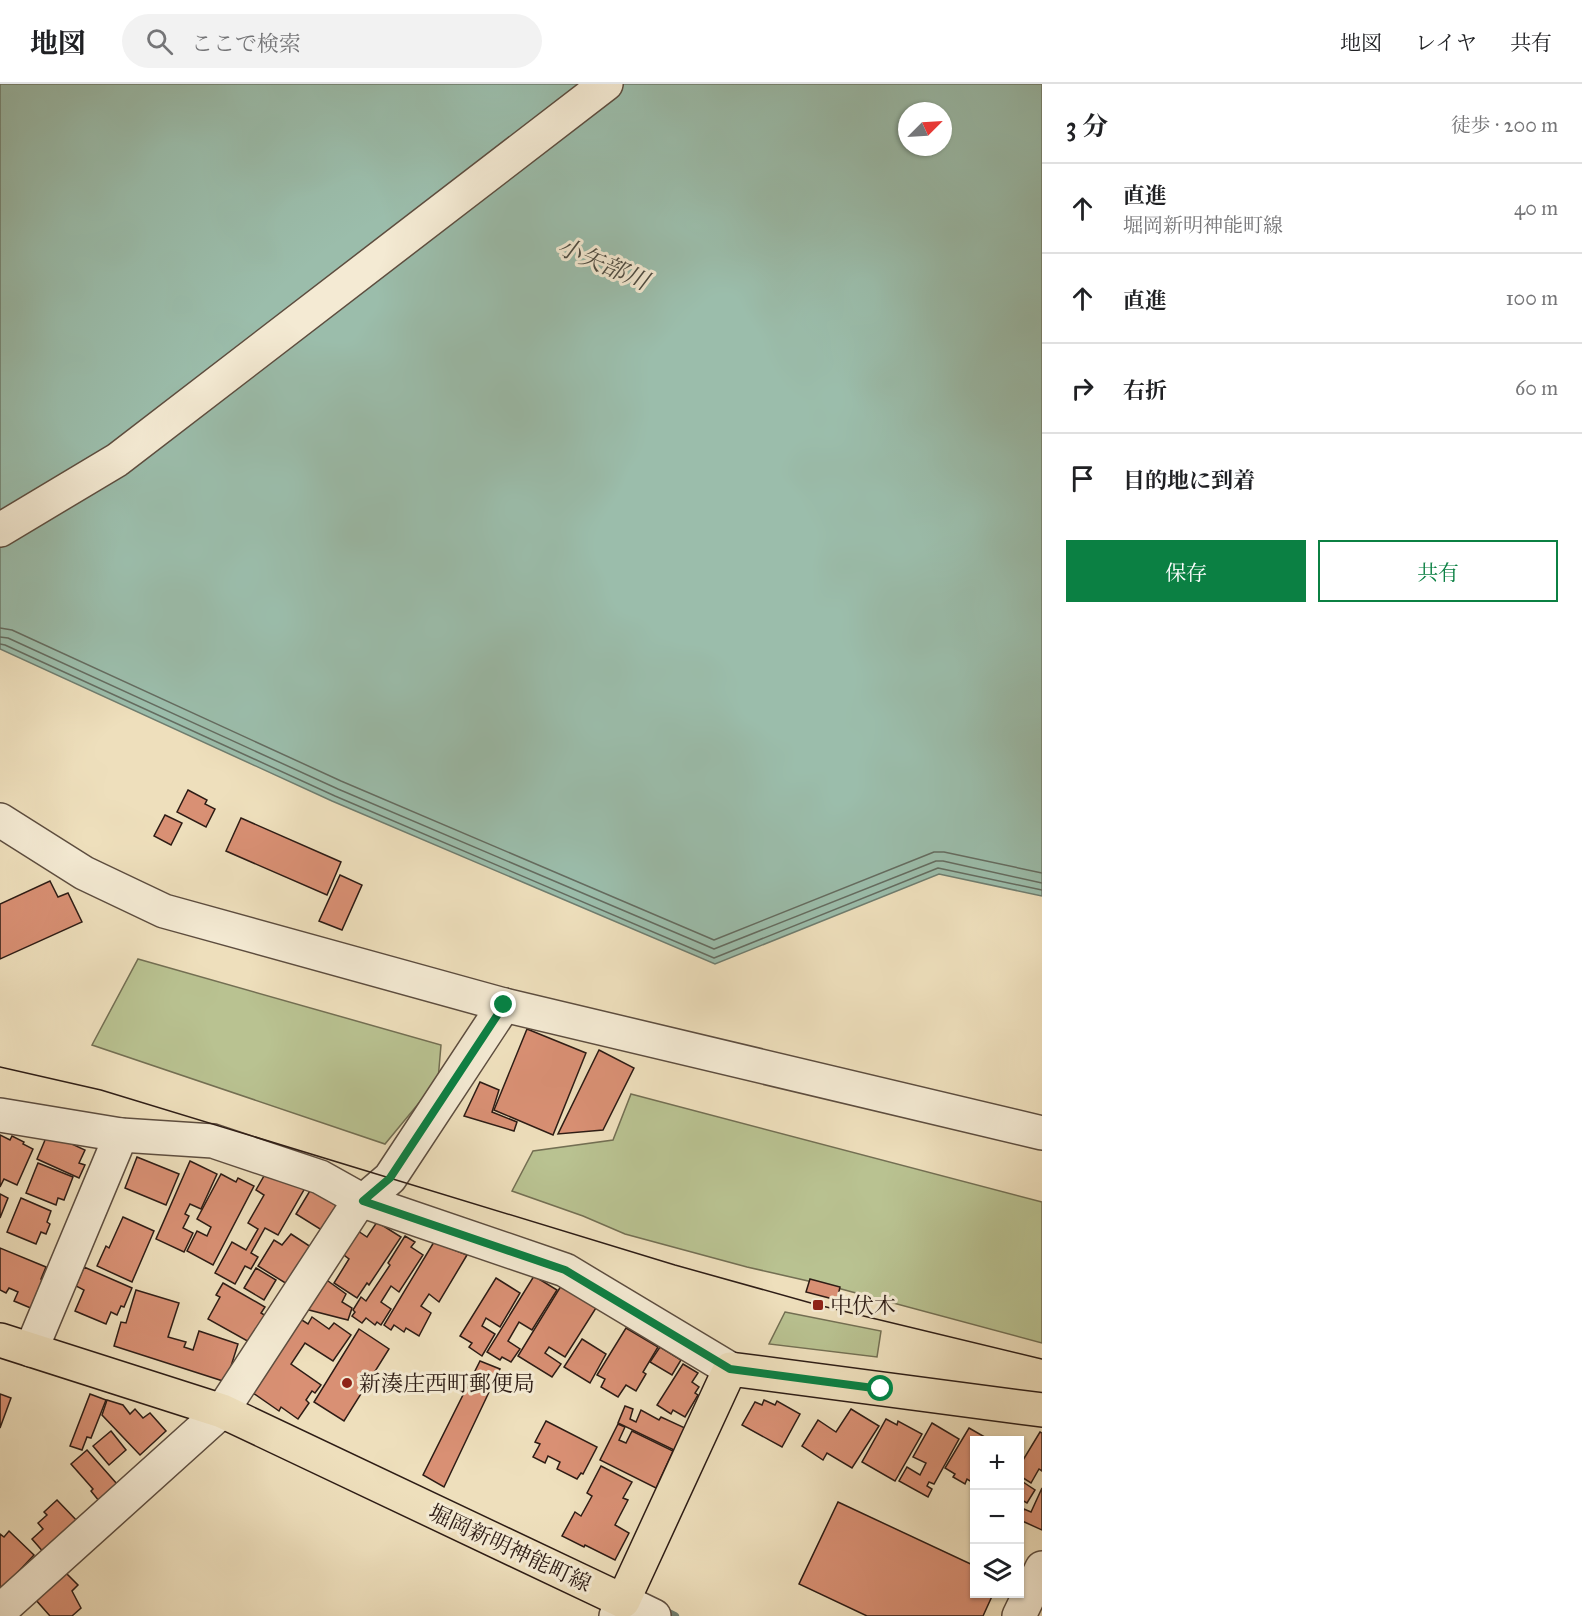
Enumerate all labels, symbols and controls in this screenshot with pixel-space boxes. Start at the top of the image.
search box [122,14,542,68]
icon: search [143,25,176,58]
text: 地図 [30,26,86,61]
text: ここで検索 [191,30,301,57]
text: 地図 [1340,30,1382,56]
text: レイヤ [1415,30,1477,56]
text: 共有 [1510,30,1552,56]
north arrow [898,102,952,156]
text: 3 分 [1066,110,1108,142]
text: 徒歩 · 200 m [1451,113,1558,137]
text: 直進 [1123,182,1167,209]
icon: ahead [1066,192,1099,225]
text: 40 m [1514,196,1558,220]
text: 堀岡新明神能町線 [1123,213,1283,237]
water label: 小矢部川 [553,231,656,298]
icon: ahead [1066,282,1099,315]
text: 100 m [1506,286,1558,310]
text: 直進 [1123,287,1167,314]
icon: right [1066,372,1099,405]
text: 60 m [1515,376,1558,400]
text: 右折 [1123,377,1167,404]
icon: arrive [1066,462,1099,495]
text: 目的地に到着 [1123,467,1255,494]
button: 保存 [1066,540,1306,602]
button: 共有 [1318,540,1558,602]
route end [490,991,516,1017]
place label: 中伏木 [830,1292,896,1319]
marker: 中伏木 [811,1298,825,1312]
place label: 新湊庄西町郵便局 [359,1370,535,1397]
route start [867,1375,893,1401]
marker: 新湊庄西町郵便局 [340,1376,354,1390]
map controls [970,1436,1024,1598]
button: + [970,1436,1024,1490]
button: − [970,1490,1024,1544]
street label: 堀岡新明神能町線 [425,1499,595,1597]
button: layers [970,1544,1024,1598]

